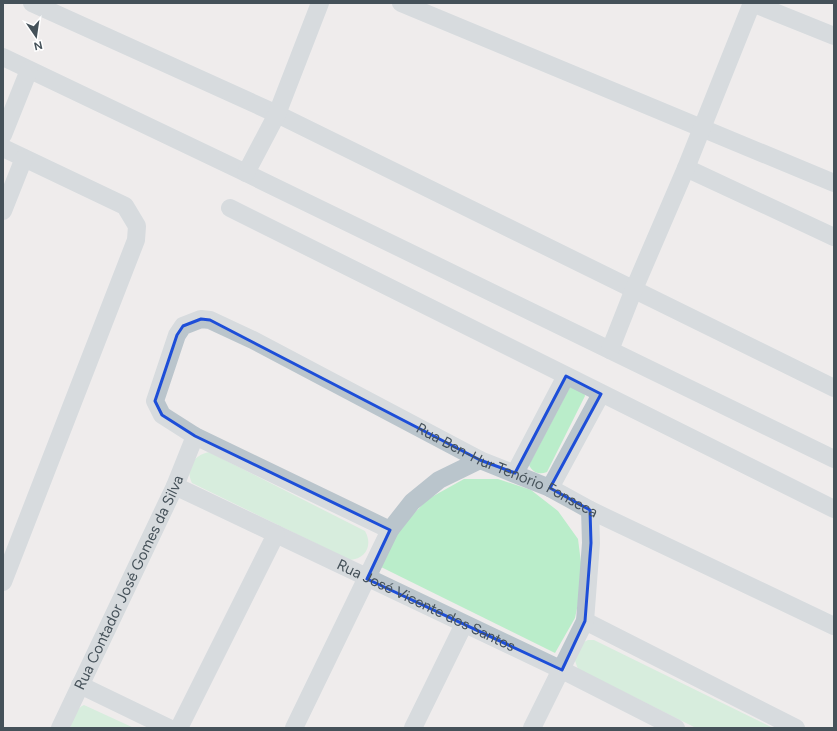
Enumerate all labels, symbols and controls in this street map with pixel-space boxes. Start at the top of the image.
north arrow [16,16,56,56]
text: N [33,38,44,53]
street label: Rua Ben-Hur Tenório Fonseca [413,419,601,521]
street label: Rua Contador José Gomes da Silva [70,473,187,693]
street label: Rua José Vicente dos Santos [334,555,518,655]

